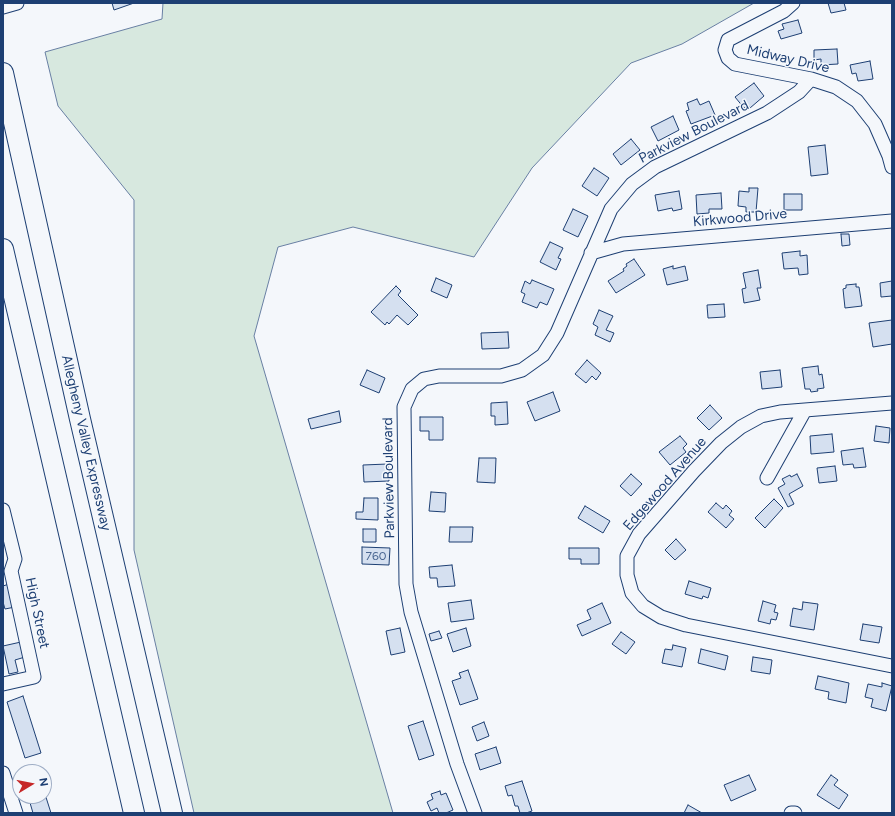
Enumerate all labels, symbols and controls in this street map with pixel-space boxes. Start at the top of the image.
street label: Midway Drive [745,41,831,77]
street label: Parkview Boulevard [636,97,752,167]
street label: Kirkwood Drive [692,206,788,230]
street label: Allegheny Valley Expressway [58,353,114,533]
street label: Parkview Boulevard [380,417,398,539]
street label: Edgewood Avenue [620,434,710,534]
house number: 760 [366,549,386,563]
street label: High Street [21,576,53,650]
north arrow [12,764,52,804]
text: N [36,777,50,787]

